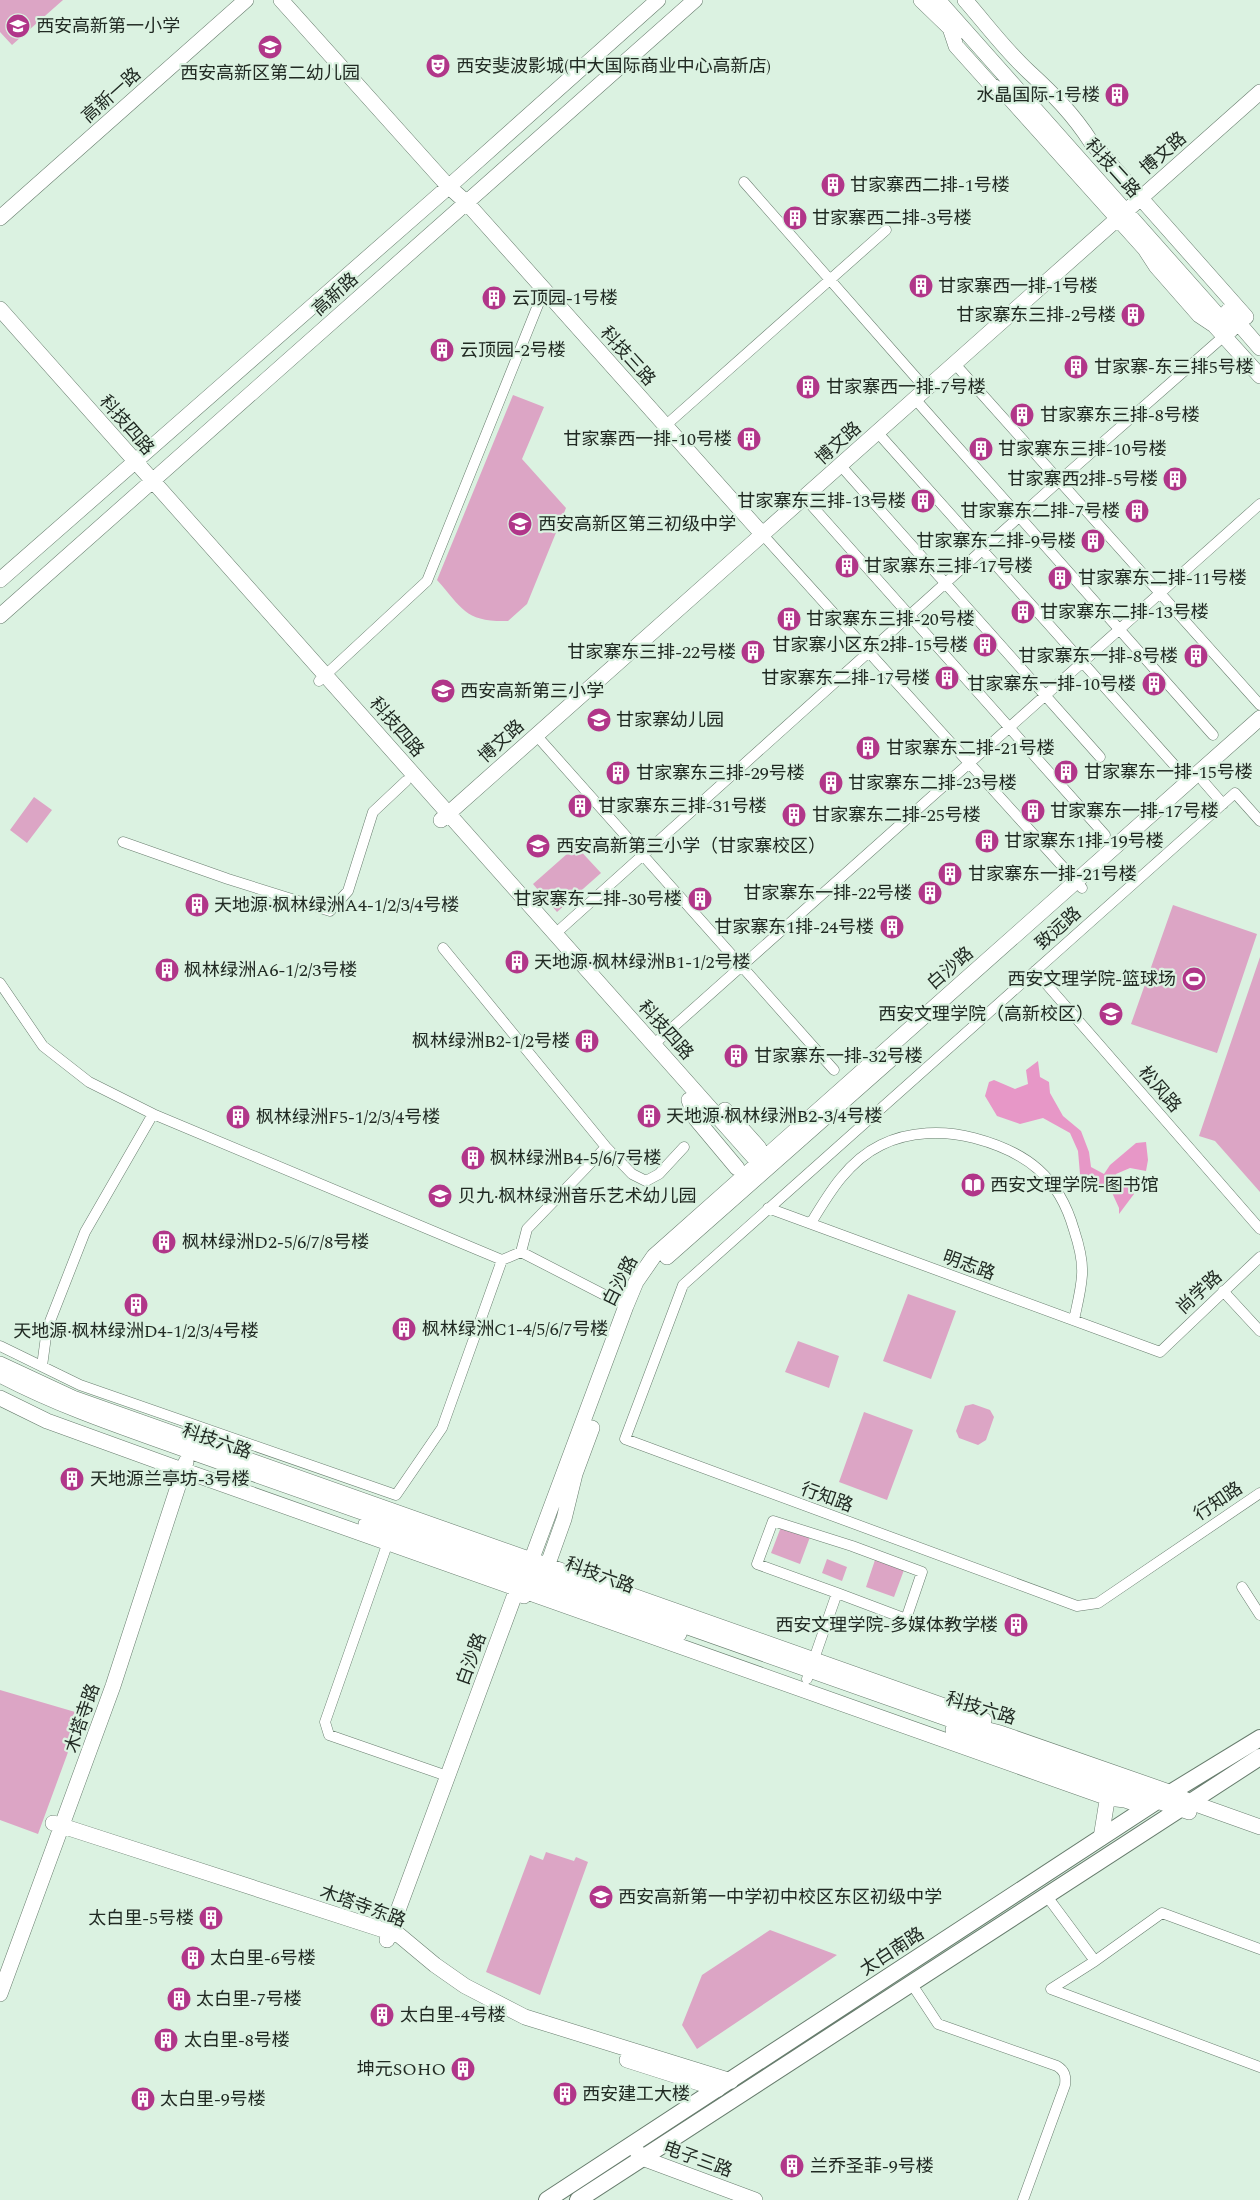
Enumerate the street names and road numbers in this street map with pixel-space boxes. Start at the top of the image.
street label: 高新一路 [76,61,147,129]
street label: 博文路 [1134,125,1193,181]
street label: 科技二路 [1079,133,1147,204]
street label: 高新路 [306,266,364,322]
street label: 科技三路 [594,321,662,392]
street label: 科技四路 [93,389,160,461]
street label: 博文路 [809,415,867,471]
street label: 科技四路 [363,691,430,763]
street label: 博文路 [472,713,530,769]
street label: 致远路 [1029,900,1087,956]
street label: 白沙路 [921,940,980,996]
street label: 科技四路 [632,995,700,1066]
street label: 松风路 [1132,1060,1188,1119]
street label: 明志路 [939,1244,999,1287]
street label: 白沙路 [596,1251,645,1311]
street label: 尚学路 [1170,1264,1228,1321]
street label: 科技六路 [178,1417,255,1466]
street label: 行知路 [1188,1475,1248,1528]
street label: 行知路 [797,1476,857,1519]
street label: 科技六路 [561,1550,638,1600]
street label: 白沙路 [450,1629,493,1689]
street label: 木塔寺路 [58,1680,107,1757]
street label: 科技六路 [942,1685,1019,1732]
street label: 木塔寺东路 [316,1878,410,1935]
street label: 太白南路 [855,1920,930,1982]
street label: 电子三路 [659,2134,736,2184]

